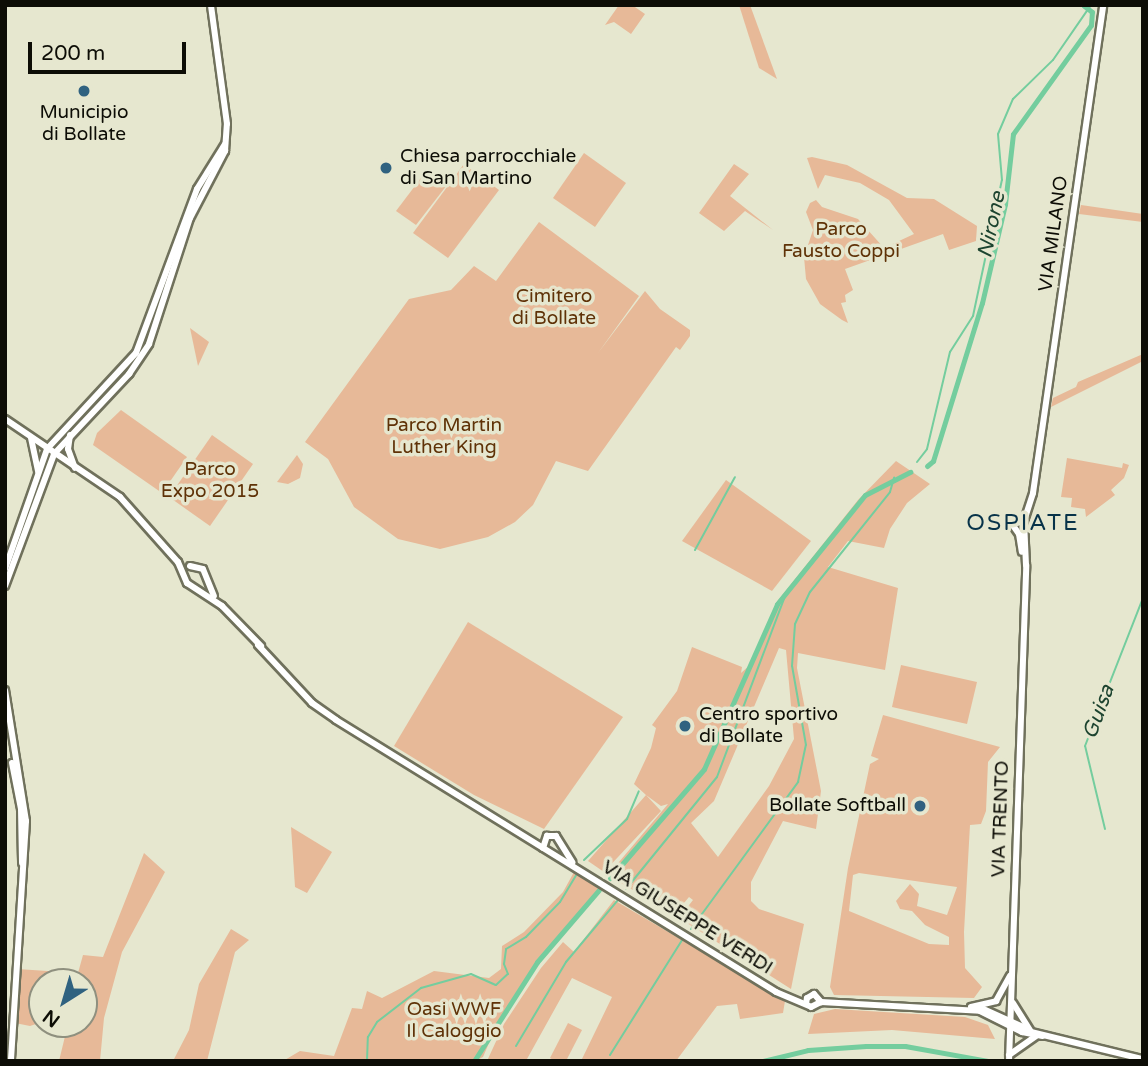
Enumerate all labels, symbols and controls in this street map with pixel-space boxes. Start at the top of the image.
scale bar [32,28,189,72]
text: 200 m [41,41,105,66]
marker: Municipio di Bollate [76,83,92,99]
place label: Municipio di Bollate [39,102,129,146]
place label: Chiesa parrocchiale di San Martino [400,146,576,190]
marker: Chiesa parrocchiale di San Martino [378,160,394,176]
street label: VIA MILANO [1035,175,1073,293]
water label: Nirone [973,190,1011,260]
park label: Parco Fausto Coppi [782,219,900,263]
park label: Cimitero di Bollate [512,286,596,330]
park label: Parco Martin Luther King [386,415,502,459]
park label: Parco Expo 2015 [161,459,259,503]
district label: OSPIATE [967,509,1079,537]
water label: Guisa [1078,681,1120,743]
place label: Centro sportivo di Bollate [699,704,838,748]
marker: Centro sportivo di Bollate [677,718,693,734]
street label: VIA TRENTO [988,760,1014,878]
place label: Bollate Softball [769,795,906,817]
marker: Bollate Softball [912,798,928,814]
street label: VIA GIUSEPPE VERDI [597,856,777,980]
north arrow [28,968,98,1038]
park label: Oasi WWF Il Caloggio [406,999,502,1043]
text: N [39,1005,64,1032]

